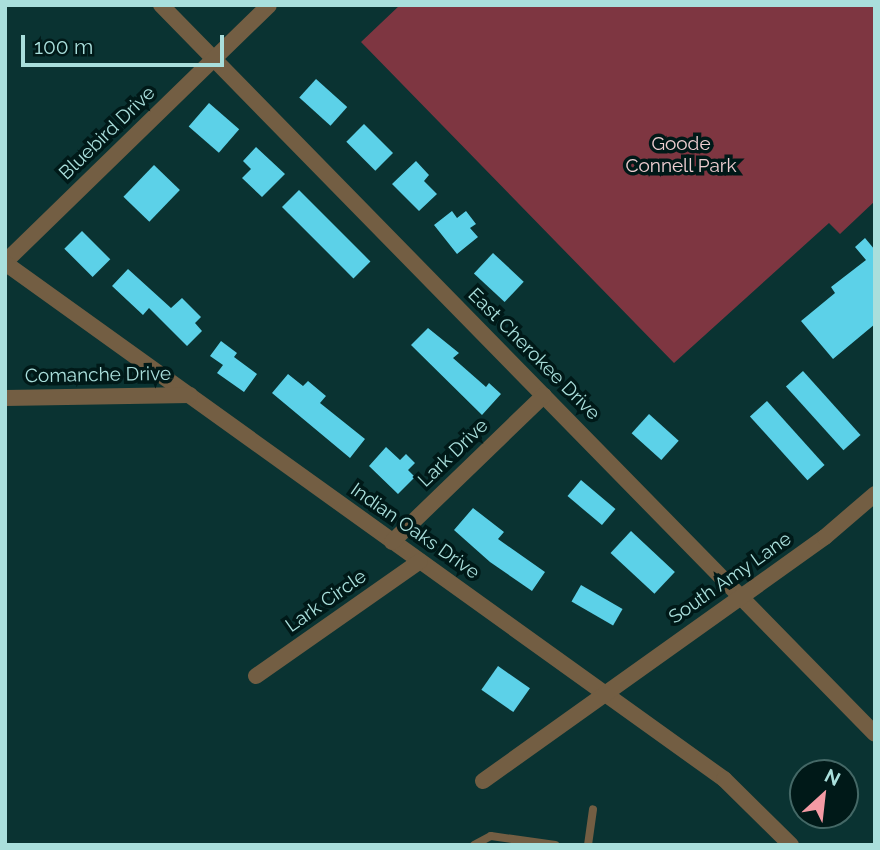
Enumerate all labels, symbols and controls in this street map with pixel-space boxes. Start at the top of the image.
scale bar [24,21,228,65]
text: 100 m [34,34,93,59]
street label: Bluebird Drive [54,82,160,184]
park label: Goode Connell Park [625,133,737,177]
street label: East Cherokee Drive [463,283,605,425]
street label: Comanche Drive [25,362,171,388]
street label: Lark Drive [413,414,493,492]
street label: Indian Oaks Drive [346,478,484,584]
street label: South Amy Lane [664,527,796,629]
street label: Lark Circle [281,565,371,637]
north arrow [789,759,859,829]
text: N [821,764,844,790]

